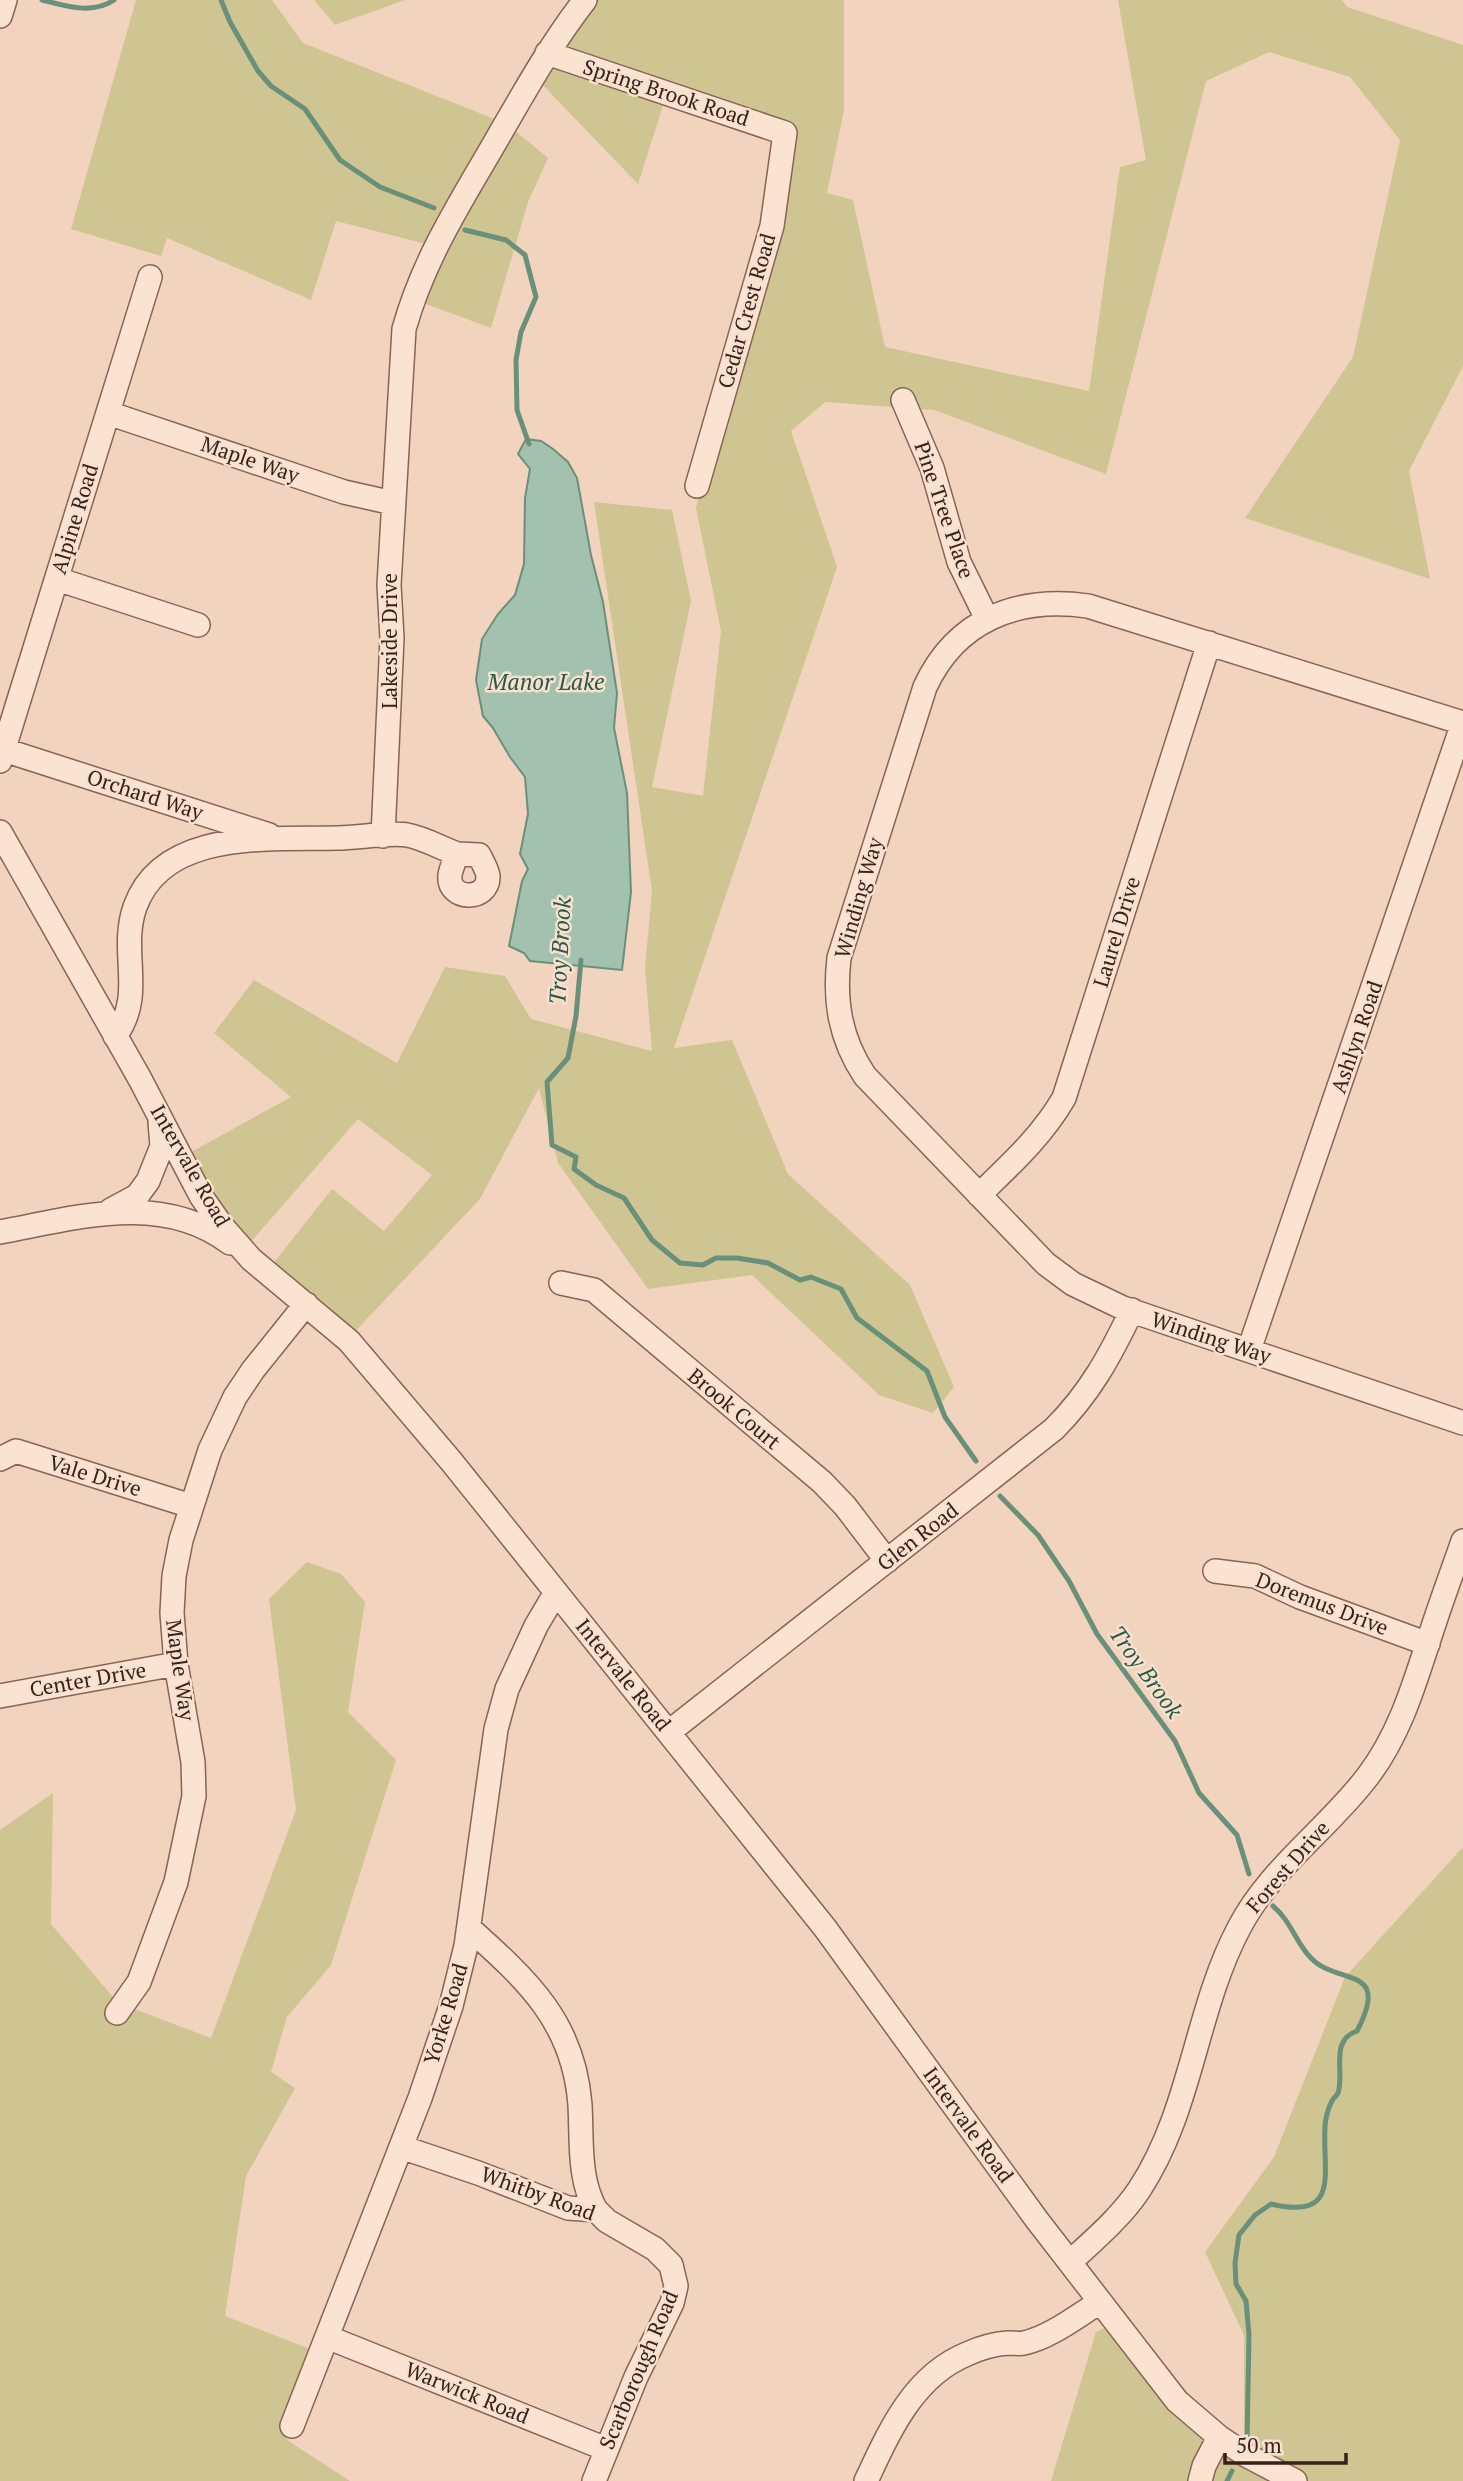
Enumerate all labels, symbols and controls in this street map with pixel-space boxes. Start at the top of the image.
street label: Spring Brook Road [580,52,753,132]
street label: Cedar Crest Road [711,230,782,391]
street label: Maple Way [197,429,304,489]
street label: Pine Tree Place [908,437,981,582]
street label: Alpine Road [44,460,104,577]
street label: Lakeside Drive [375,573,403,709]
water label: Manor Lake [487,666,604,697]
street label: Orchard Way [84,762,207,826]
street label: Winding Way [827,834,889,961]
street label: Laurel Drive [1086,873,1146,990]
water label: Troy Brook [541,896,578,1005]
street label: Ashlyn Road [1324,976,1388,1097]
street label: Intervale Road [145,1099,237,1232]
street label: Winding Way [1148,1305,1275,1370]
street label: Brook Court [682,1361,787,1455]
street label: Vale Drive [46,1448,145,1502]
street label: Glen Road [871,1495,964,1577]
street label: Doremus Drive [1252,1565,1393,1641]
street label: Intervale Road [570,1612,678,1737]
street label: Maple Way [160,1617,202,1723]
water label: Troy Brook [1102,1619,1191,1725]
street label: Center Drive [27,1655,148,1703]
street label: Forest Drive [1239,1814,1335,1918]
street label: Yorke Road [416,1959,474,2068]
street label: Intervale Road [917,2061,1021,2188]
street label: Whitby Road [477,2159,600,2227]
street label: Scarborough Road [592,2286,684,2453]
street label: Warwick Road [401,2354,534,2430]
scale bar [1225,2422,1346,2466]
text: 50 m [1236,2431,1282,2459]

